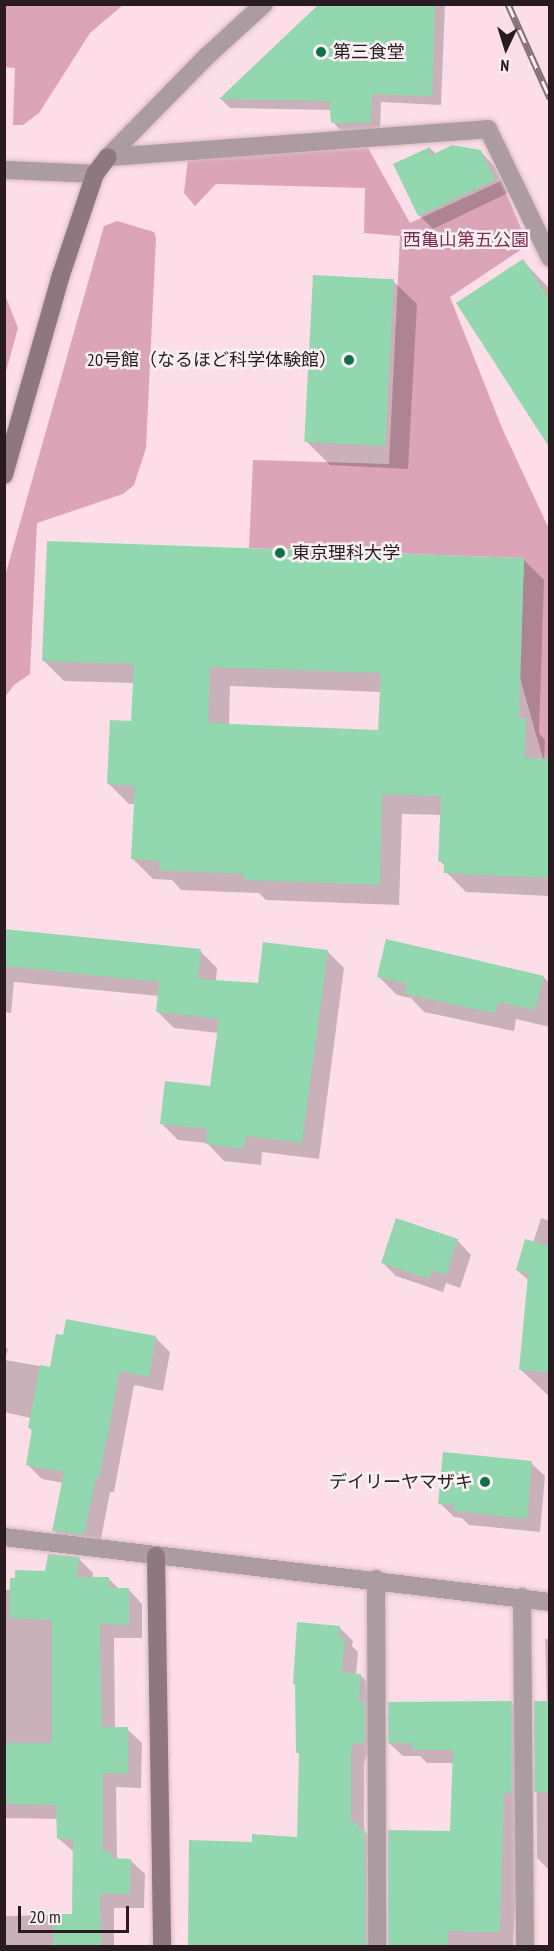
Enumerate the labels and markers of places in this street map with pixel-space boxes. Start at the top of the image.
place label: 第三食堂 [333,41,405,63]
marker: 第三食堂 [314,45,328,59]
place label: 20号館（なるほど科学体験館） [87,349,337,371]
marker: 20号館（なるほど科学体験館） [342,353,356,367]
place label: 東京理科大学 [292,542,400,564]
marker: 東京理科大学 [273,546,287,560]
place label: デイリーヤマザキ [329,1471,473,1493]
marker: デイリーヤマザキ [478,1475,492,1489]

